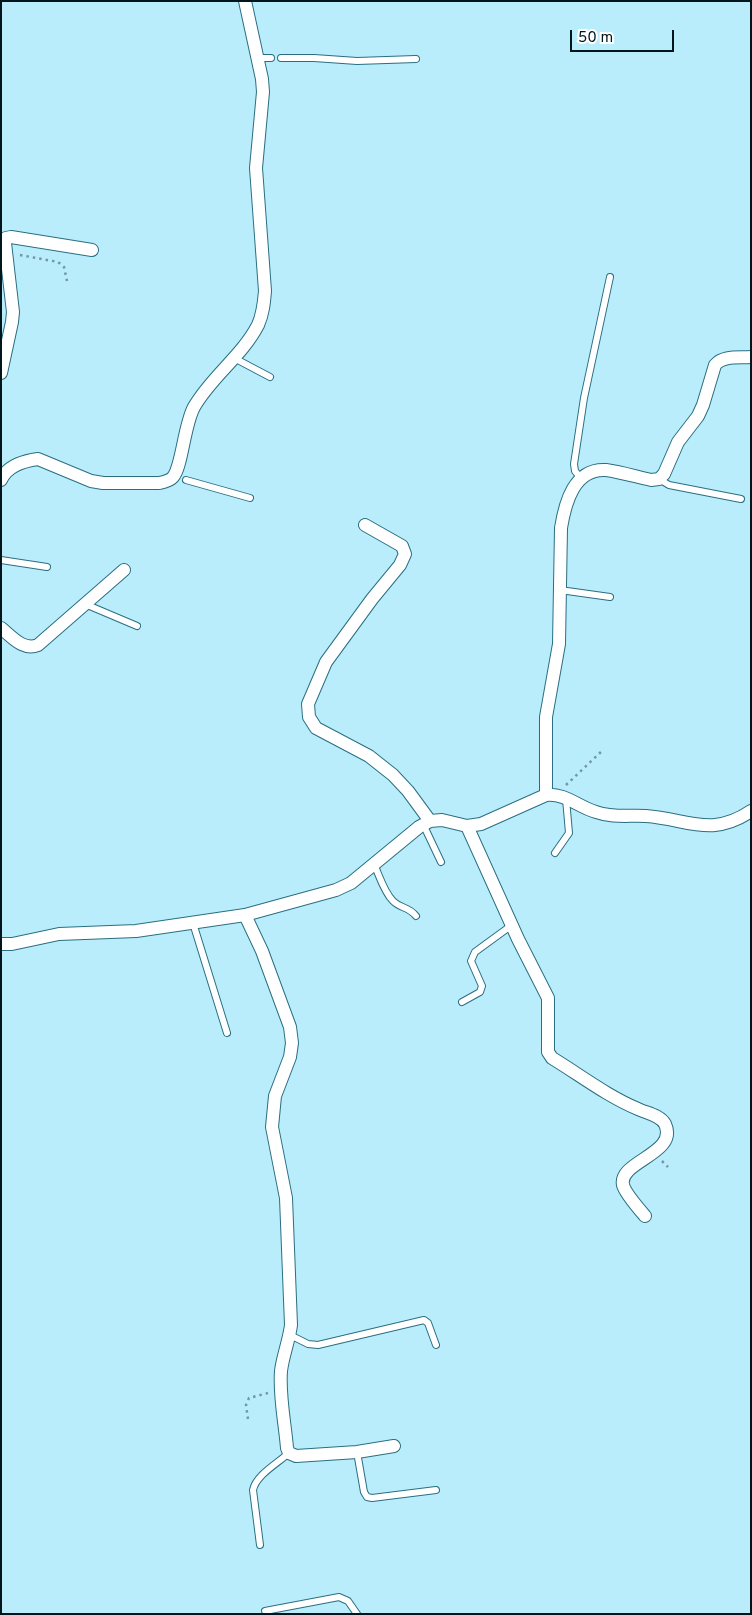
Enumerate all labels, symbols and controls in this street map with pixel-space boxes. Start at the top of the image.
scale bar [572,20,676,52]
text: 50 m [578,29,613,48]

